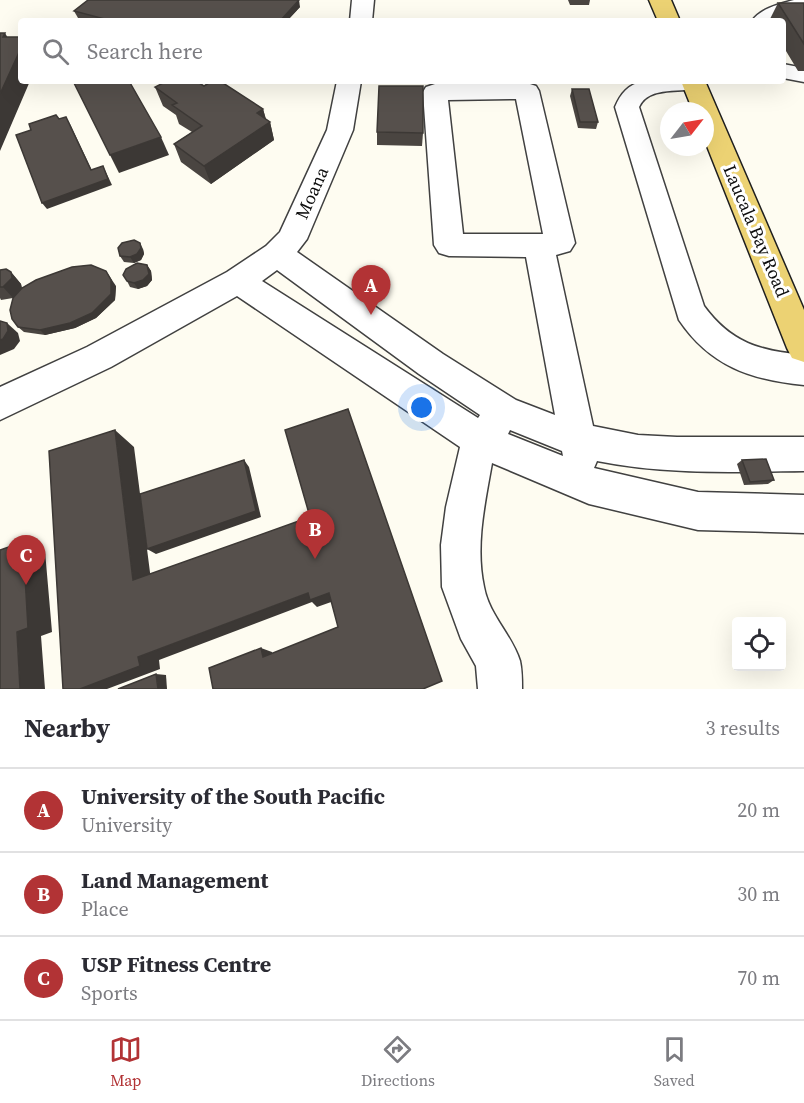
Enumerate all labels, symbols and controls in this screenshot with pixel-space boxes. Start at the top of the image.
search box [18,18,786,84]
icon: search [39,35,72,68]
text: Search here [87,36,203,66]
north arrow [660,102,714,156]
street label: Laucala Bay Road [717,161,796,301]
street label: Moana [289,162,334,223]
pin: A [352,266,391,315]
your location [407,393,436,422]
pin: B [296,510,334,559]
pin: C [6,536,46,585]
map controls [732,617,786,671]
button: locate [732,617,786,671]
text: Nearby [24,710,110,746]
text: 3 results [705,714,780,742]
text: University of the South Pacific [81,781,385,811]
text: A [37,796,50,824]
text: 20 m [737,796,780,824]
text: University [81,811,172,839]
text: Land Management [81,865,268,895]
text: B [37,880,50,908]
text: 30 m [737,880,780,908]
text: Place [81,895,129,923]
text: USP Fitness Centre [81,949,271,979]
text: C [37,964,50,992]
text: 70 m [737,964,780,992]
text: Sports [81,979,138,1007]
tab: Map [109,1033,142,1091]
tab: Directions [361,1033,435,1091]
tab: Saved [654,1033,695,1091]

